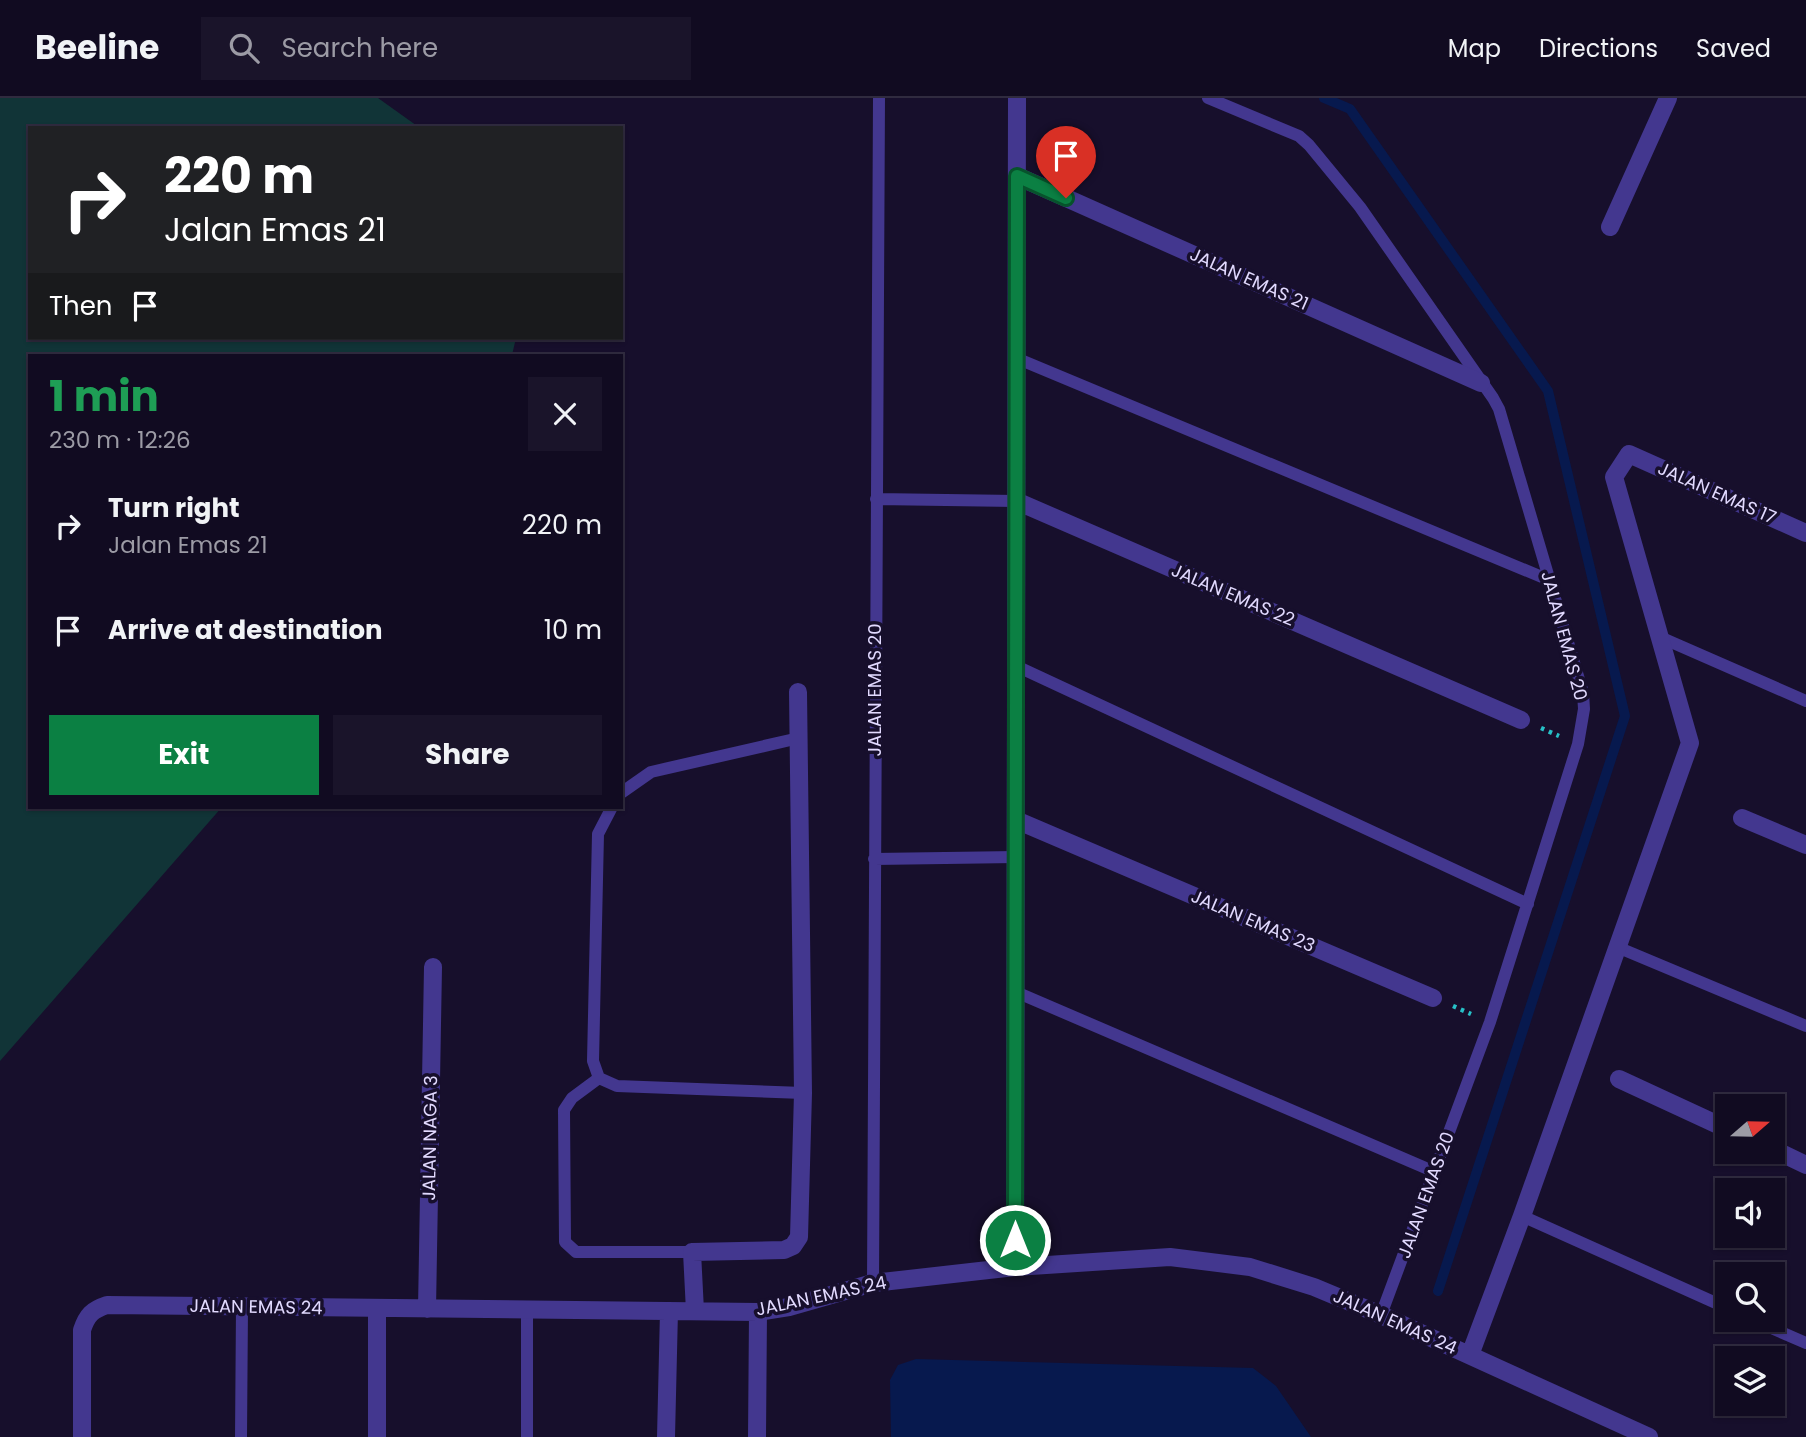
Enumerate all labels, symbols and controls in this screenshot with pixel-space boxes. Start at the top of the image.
search box [201,17,691,80]
text: Beeline [35,24,159,71]
icon: search [225,29,263,67]
text: Search here [281,30,438,66]
text: Map [1448,32,1501,65]
text: Directions [1539,32,1658,65]
text: Saved [1696,32,1771,65]
pin [1036,126,1096,198]
icon: arrive [1047,137,1085,175]
text: 220 m [164,142,314,210]
icon: right [49,154,140,245]
text: Jalan Emas 21 [164,207,386,252]
street label: JALAN EMAS 21 [1186,241,1312,316]
icon: arrive [126,287,164,325]
text: Then [49,288,112,324]
text: 1 min [49,367,159,426]
button: close [528,377,602,451]
text: 230 m · 12:26 [49,424,191,456]
street label: JALAN EMAS 17 [1654,455,1780,530]
text: Turn right [108,490,240,526]
icon: right [49,507,87,545]
text: 220 m [522,507,602,543]
text: Jalan Emas 21 [108,529,268,561]
street label: JALAN EMAS 22 [1168,557,1299,632]
street label: JALAN EMAS 20 [1535,568,1594,703]
icon: arrive [49,612,87,650]
text: Arrive at destination [108,612,383,648]
text: 10 m [544,612,602,648]
street label: JALAN EMAS 20 [862,624,887,756]
button: Exit [49,715,319,795]
button: Share [333,715,602,795]
street label: JALAN EMAS 23 [1187,883,1319,958]
street label: JALAN NAGA 3 [416,1075,443,1201]
north arrow [1715,1094,1785,1164]
map controls [1715,1094,1785,1416]
street label: JALAN EMAS 20 [1391,1128,1460,1262]
button: sound [1715,1178,1785,1248]
position arrow [978,1203,1052,1277]
button: search [1715,1262,1785,1332]
street label: JALAN EMAS 24 [753,1269,889,1322]
street label: JALAN EMAS 24 [1329,1283,1461,1360]
street label: JALAN EMAS 24 [189,1293,323,1320]
button: layers [1715,1346,1785,1416]

